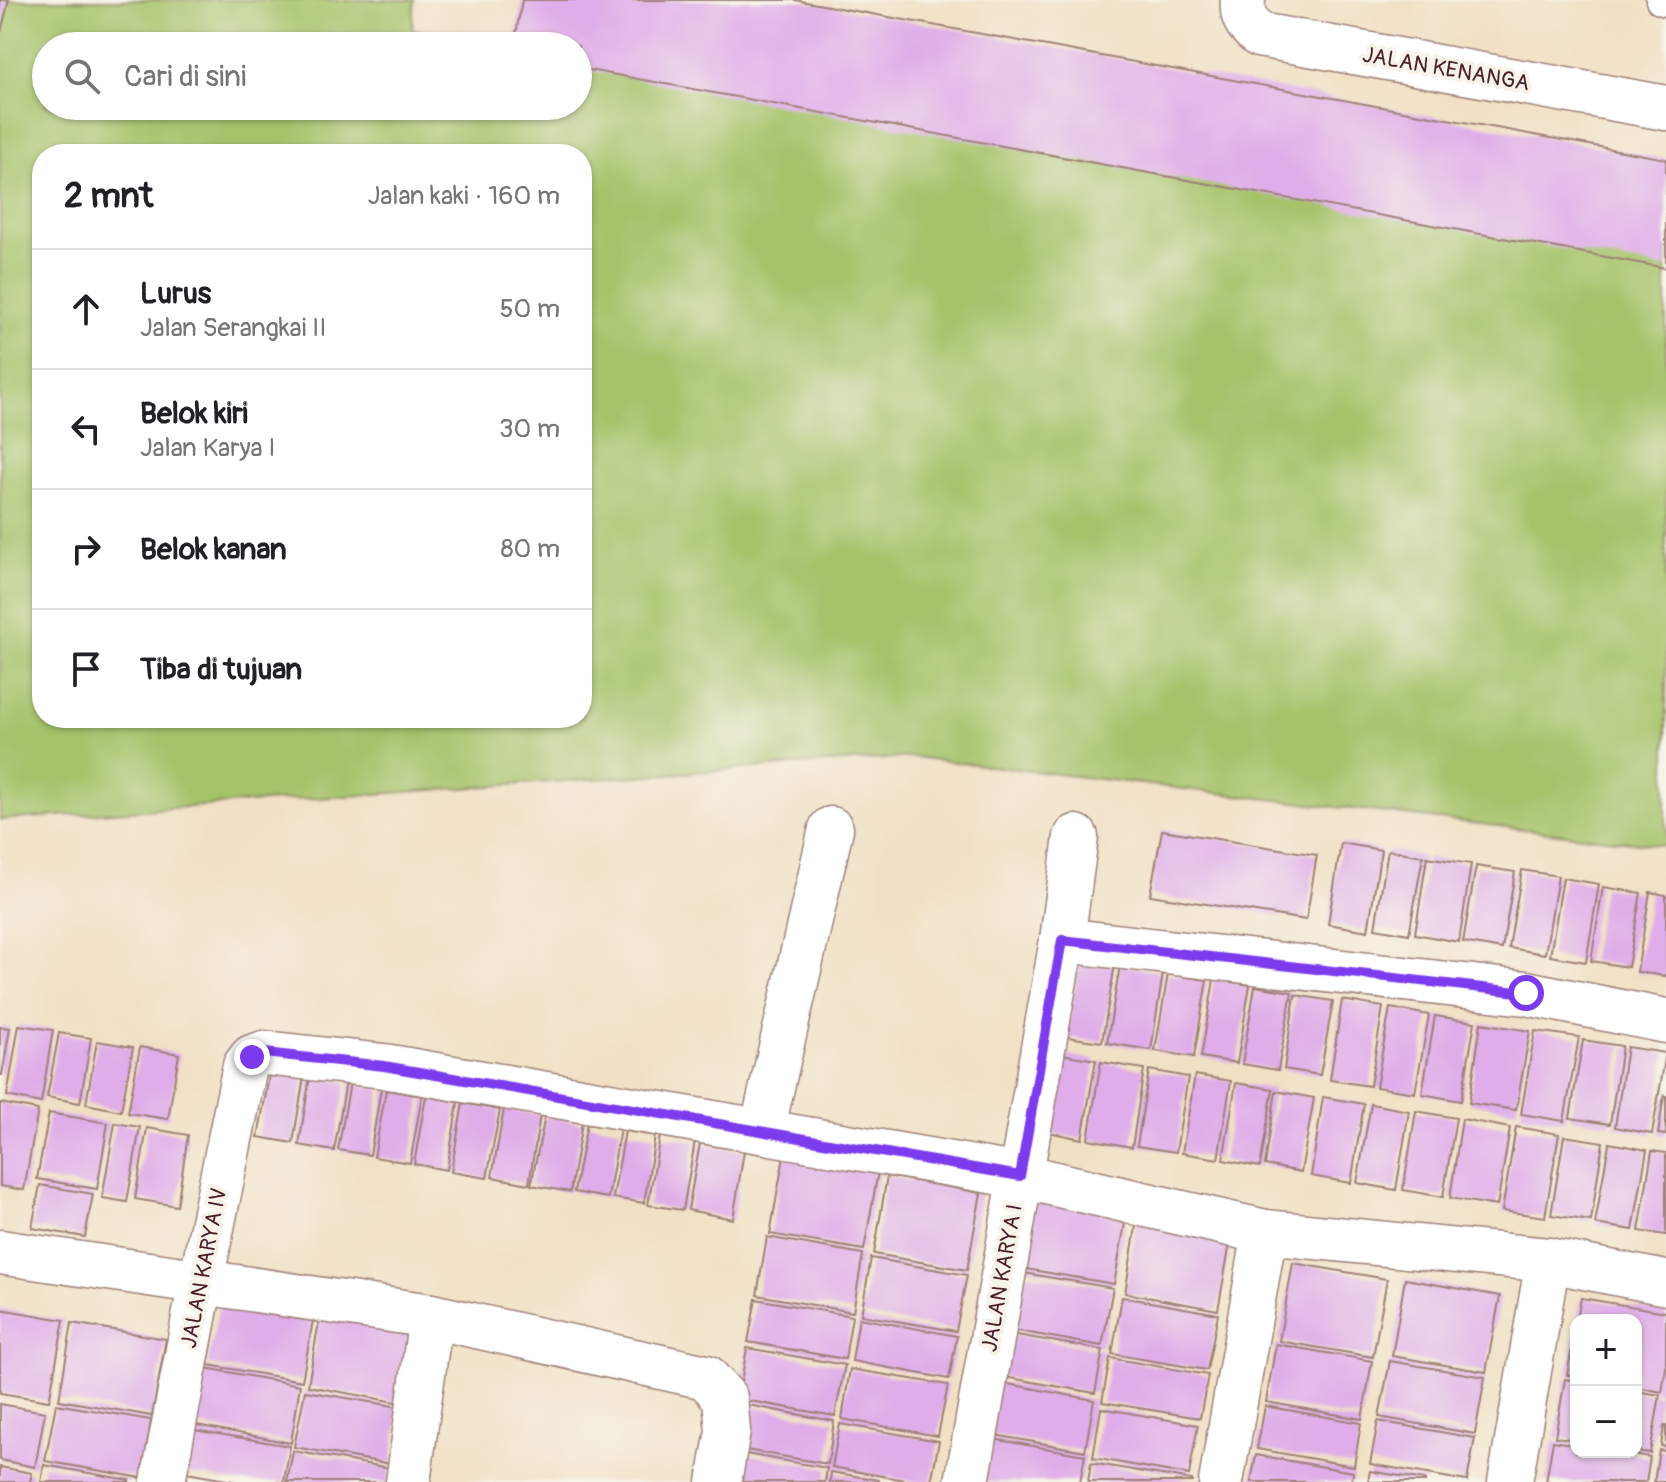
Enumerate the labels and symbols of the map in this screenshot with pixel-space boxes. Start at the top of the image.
street label: JALAN KENANGA [1360,41,1532,97]
route start [1508,975,1544,1011]
route end [234,1039,270,1075]
street label: JALAN KARYA IV [175,1185,233,1351]
street label: JALAN KARYA I [975,1202,1029,1354]

